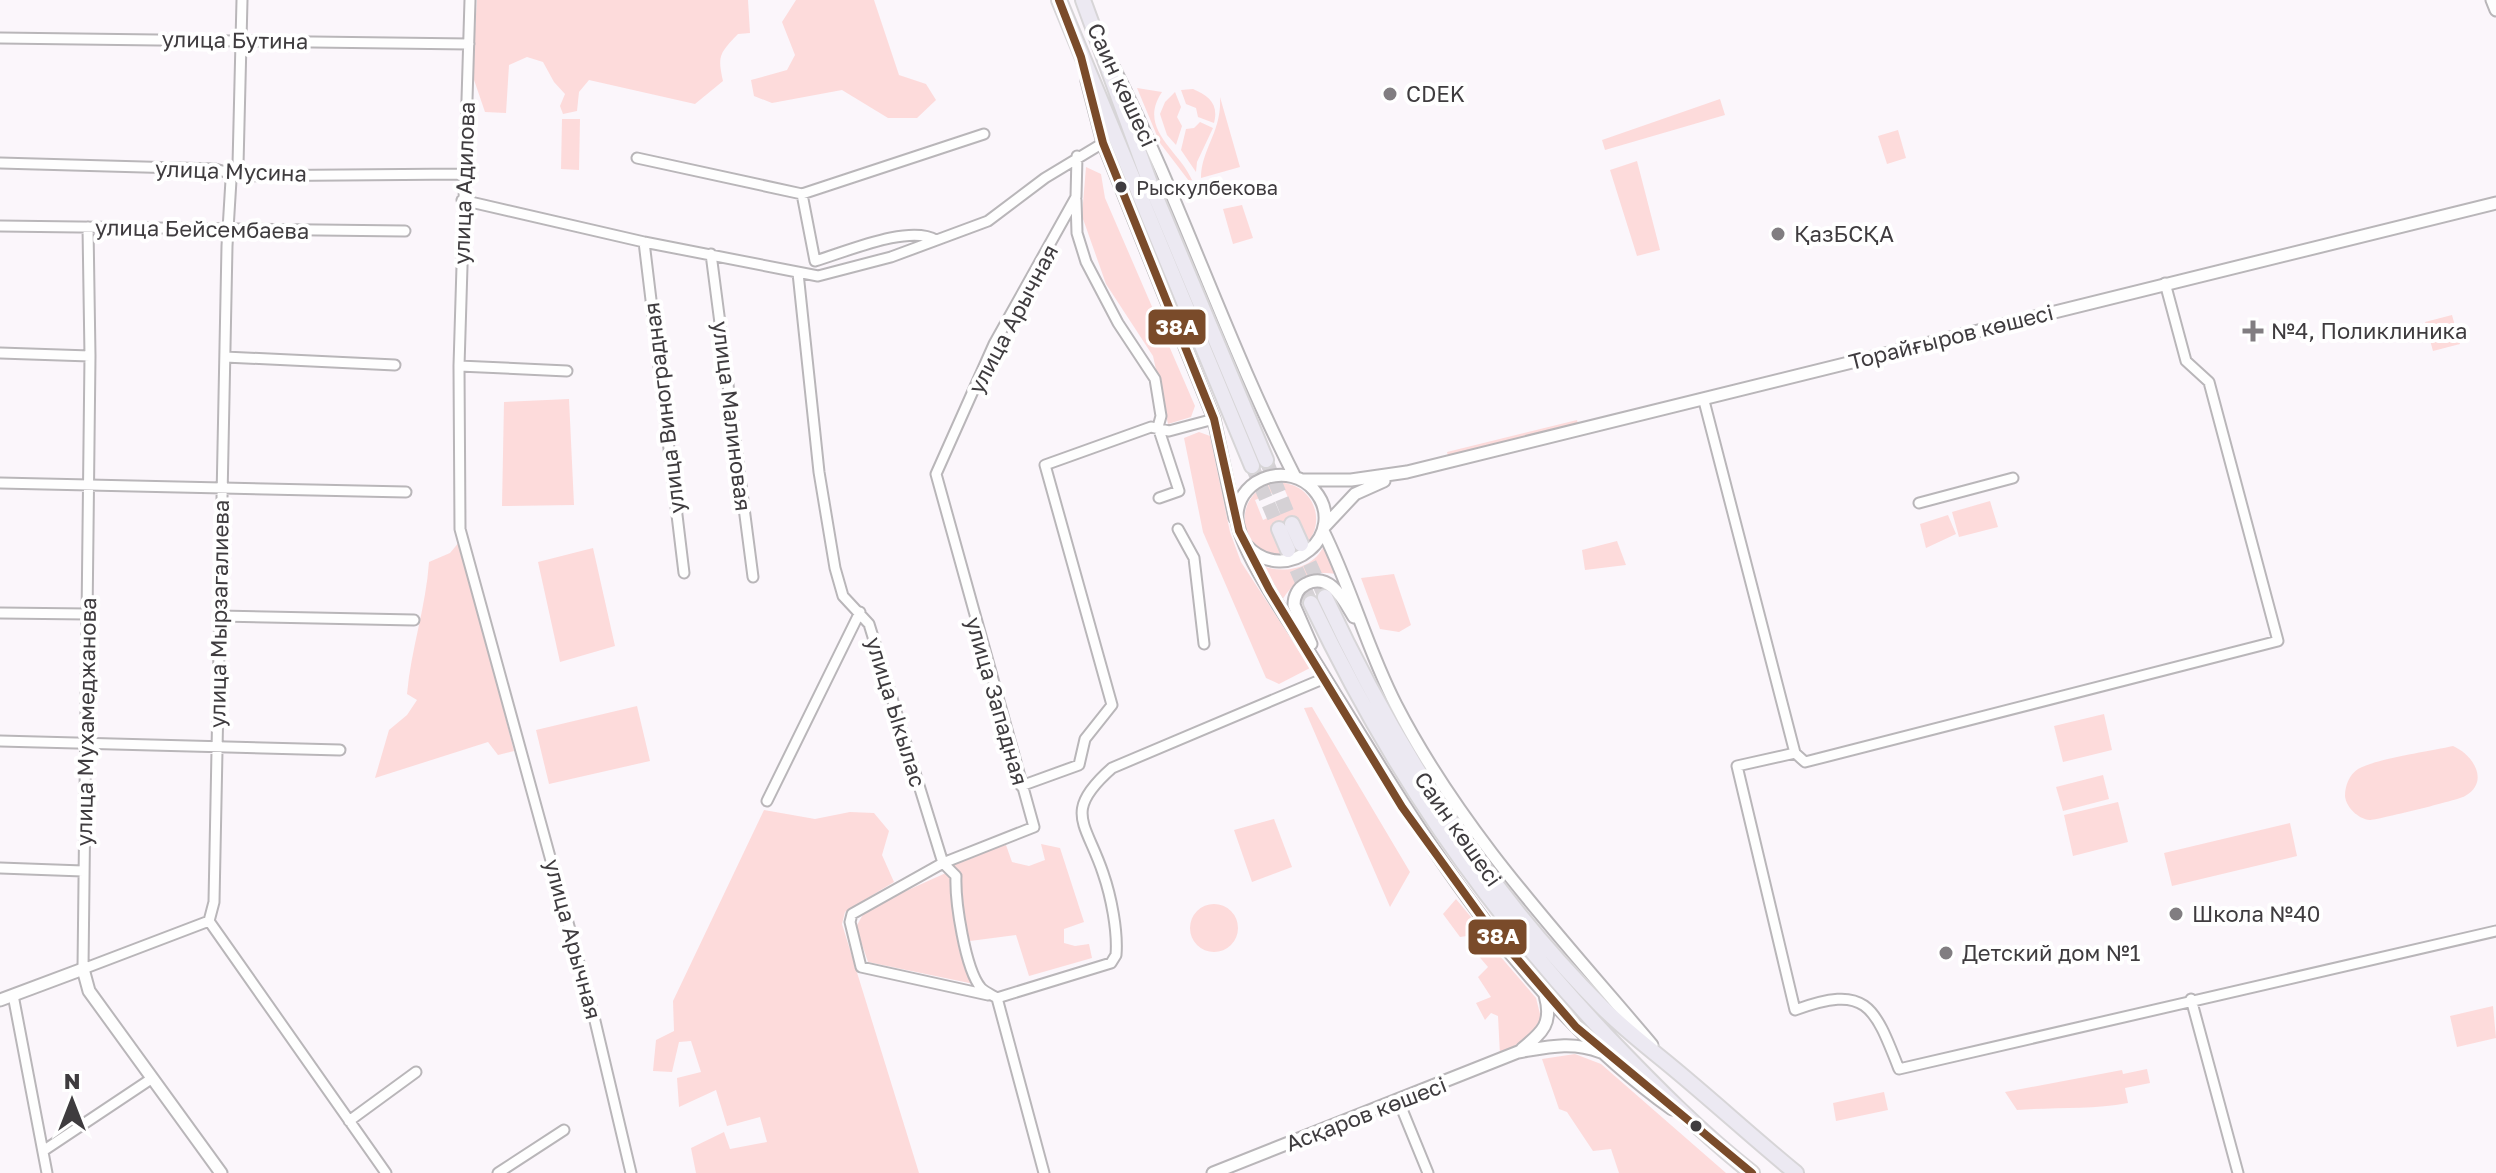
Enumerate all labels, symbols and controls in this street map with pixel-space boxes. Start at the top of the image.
street label: Саин көшесі [1082,19,1163,151]
street label: улица Бутина [161,25,309,54]
place label: CDEK [1406,80,1465,107]
marker: CDEK [1381,85,1399,103]
street label: улица Адилова [447,101,480,265]
street label: улица Мусина [155,154,307,187]
place label: Рыскулбекова [1136,175,1278,199]
marker: Рыскулбекова [1113,179,1129,195]
street label: улица Бейсембаева [95,213,309,244]
place label: ҚазБСҚА [1794,220,1894,247]
marker: ҚазБСҚА [1769,225,1787,243]
street label: улица Арычная [962,240,1063,398]
street label: Торайғыров көшесі [1846,298,2056,375]
street label: улица Виноградная [637,301,690,515]
line badge: 38А [1147,308,1207,346]
text: 38А [1155,313,1199,340]
place label: №4, Поликлиника [2271,317,2467,344]
street label: улица Малиновая [707,319,758,513]
marker: №4, Поликлиника [2242,320,2264,342]
street label: улица Мырзагалиева [203,500,234,728]
street label: улица Мухамеджанова [70,597,101,847]
street label: улица Западная [961,614,1034,788]
street label: улица Ыкылас [861,634,932,790]
street label: Саин көшесі [1409,766,1508,891]
street label: улица Арычная [539,856,608,1022]
place label: Школа №40 [2192,900,2320,927]
marker: Школа №40 [2167,905,2185,923]
line badge: 38А [1467,918,1528,956]
text: 38А [1476,922,1520,949]
place label: Детский дом №1 [1962,939,2141,966]
marker: Детский дом №1 [1937,944,1955,962]
north arrow [32,1061,112,1141]
text: N [64,1067,80,1094]
street label: Асқаров көшесі [1282,1070,1450,1157]
unlabelled marker [1688,1118,1704,1134]

